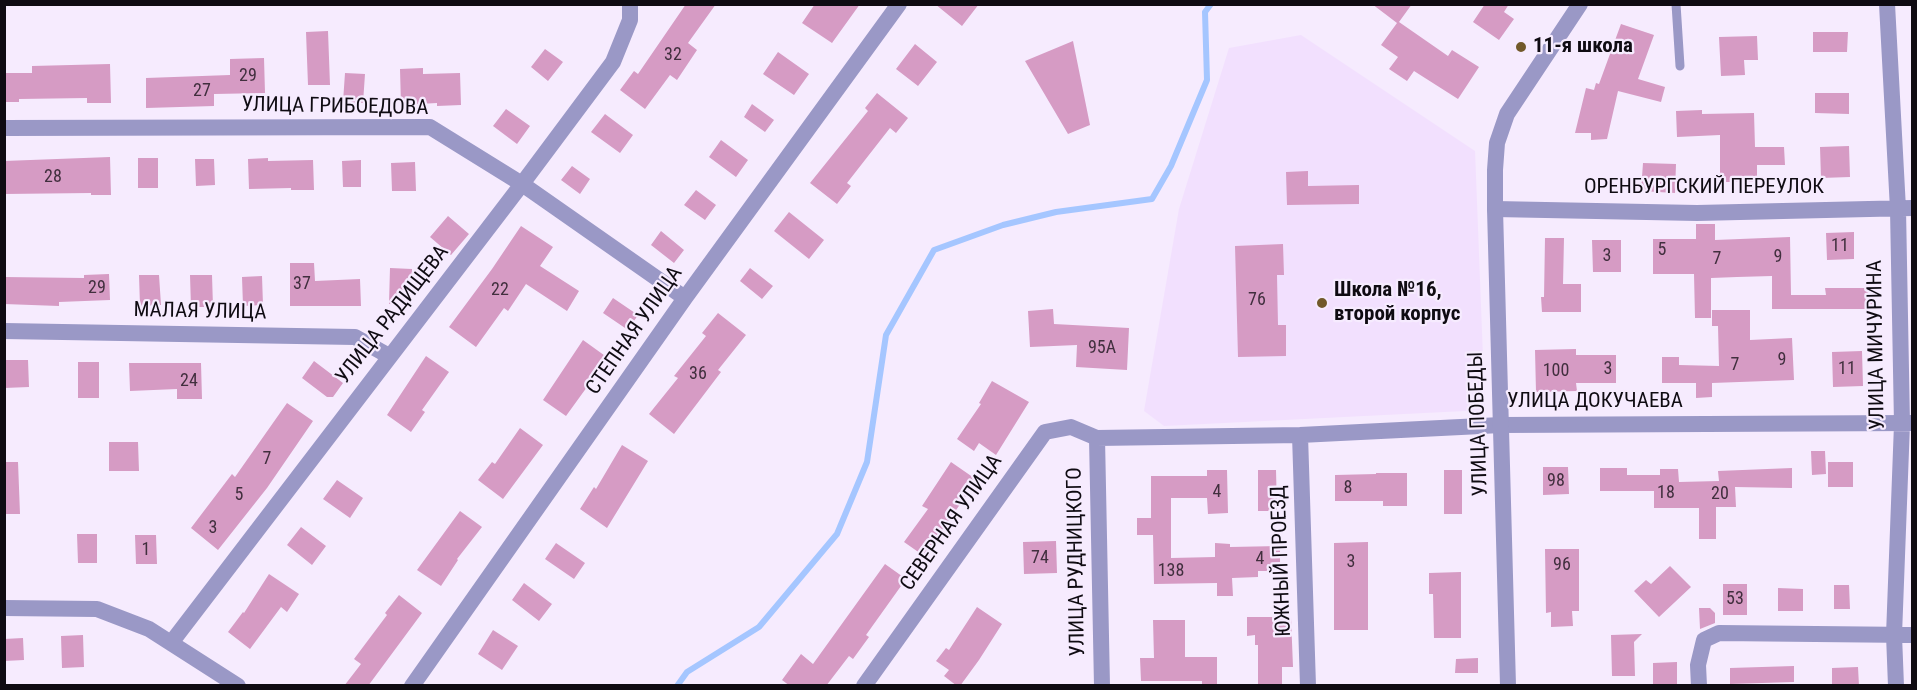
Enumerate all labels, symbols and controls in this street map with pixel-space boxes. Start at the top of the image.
place label: 11-я школа [1533,34,1633,60]
marker: 11-я школа [1514,40,1528,54]
house number: 32 [664,44,682,66]
house number: 29 [239,65,257,87]
house number: 27 [193,80,211,102]
street label: УЛИЦА ГРИБОЕДОВА [241,93,429,121]
house number: 28 [44,166,62,188]
street label: ОРЕНБУРГСКИЙ ПЕРЕУЛОК [1584,175,1824,201]
house number: 11 [1831,235,1849,257]
house number: 5 [1658,239,1666,261]
street label: УЛИЦА РАДИЩЕВА [331,241,455,389]
house number: 3 [1603,245,1611,267]
house number: 9 [1774,246,1782,268]
house number: 7 [1713,248,1721,270]
street label: УЛИЦА МИЧУРИНА [1863,260,1891,430]
street label: СТЕПНАЯ УЛИЦА [581,262,689,400]
house number: 37 [293,273,311,295]
house number: 29 [88,277,106,299]
place label: Школа №16, второй корпус [1334,278,1460,328]
house number: 22 [491,279,509,301]
house number: 76 [1248,289,1266,311]
marker: Школа №16, второй корпус [1315,296,1329,310]
street label: МАЛАЯ УЛИЦА [133,298,267,326]
house number: 95А [1088,337,1116,359]
house number: 9 [1778,349,1786,371]
street label: УЛИЦА ПОБЕДЫ [1464,351,1494,497]
house number: 7 [1731,354,1739,376]
house number: 3 [1604,358,1612,380]
house number: 11 [1838,358,1856,380]
house number: 100 [1543,360,1569,382]
house number: 36 [689,363,707,385]
house number: 24 [180,370,198,392]
street label: УЛИЦА ДОКУЧАЕВА [1507,389,1683,415]
house number: 7 [263,448,271,470]
street label: СЕВЕРНАЯ УЛИЦА [896,450,1008,596]
street label: УЛИЦА РУДНИЦКОГО [1063,467,1091,657]
house number: 98 [1547,470,1565,492]
house number: 8 [1344,477,1352,499]
house number: 4 [1213,481,1221,503]
house number: 18 [1657,482,1675,504]
house number: 20 [1711,483,1729,505]
house number: 5 [235,484,243,506]
street label: ЮЖНЫЙ ПРОЕЗД [1267,485,1297,637]
house number: 3 [209,517,217,539]
house number: 1 [142,539,150,561]
house number: 74 [1031,547,1049,569]
house number: 4 [1256,548,1264,570]
house number: 3 [1347,551,1355,573]
house number: 96 [1553,554,1571,576]
house number: 138 [1158,560,1184,582]
house number: 53 [1726,588,1744,610]

